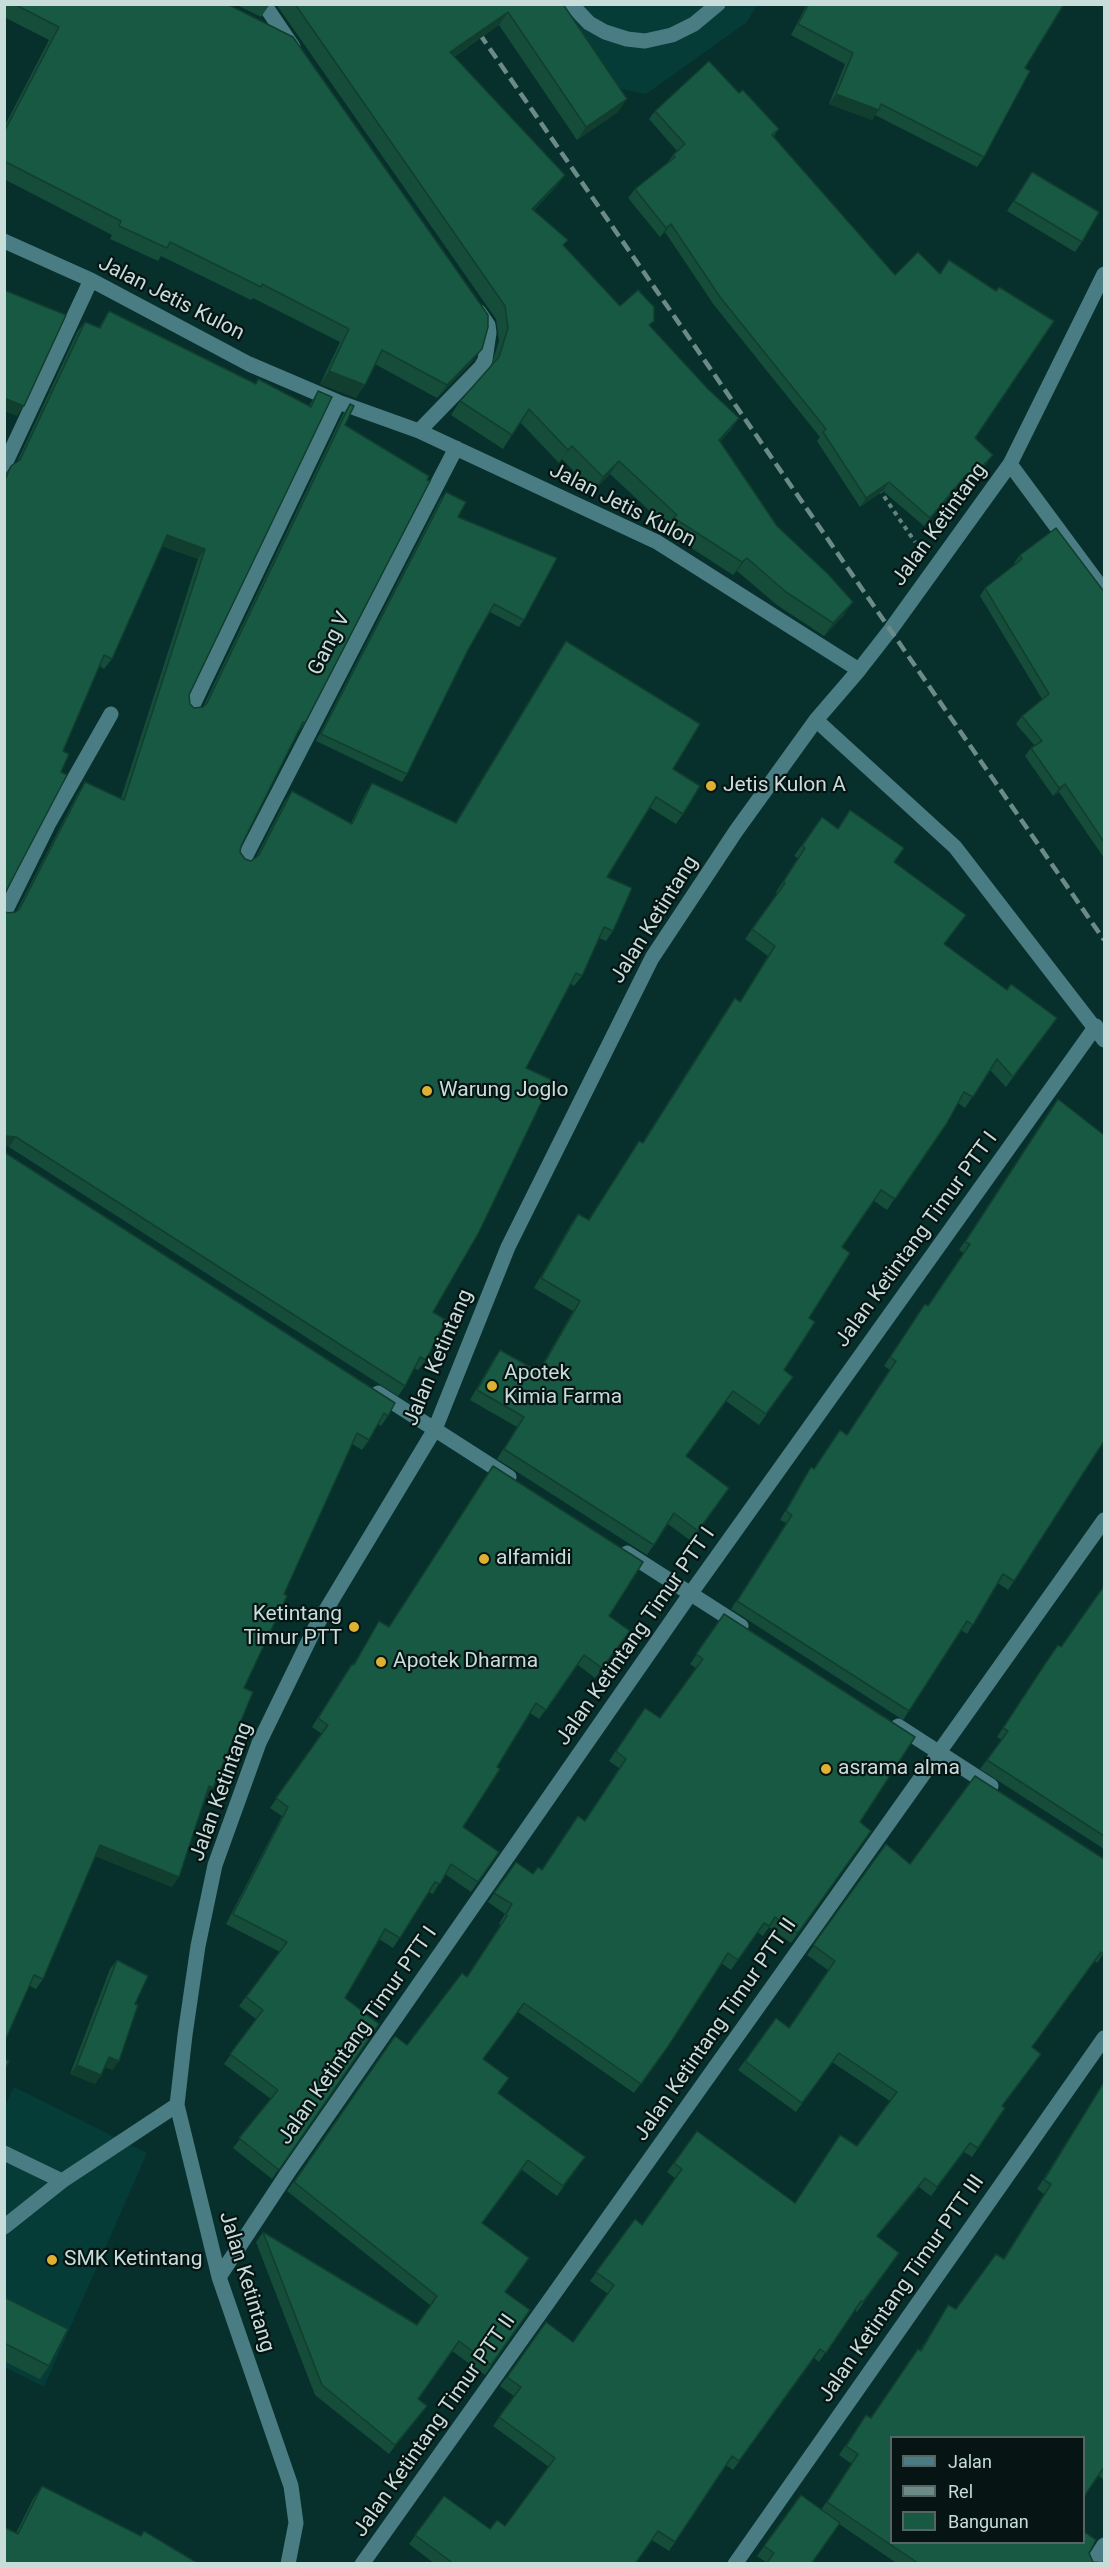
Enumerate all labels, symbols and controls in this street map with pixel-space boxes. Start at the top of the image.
street label: Jalan Jetis Kulon [94,251,248,347]
street label: Jalan Jetis Kulon [545,458,699,554]
street label: Jalan Ketintang [887,459,993,591]
street label: Gang V [303,608,357,680]
place label: Jetis Kulon A [723,773,846,799]
marker: Jetis Kulon A [704,779,718,793]
street label: Jalan Ketintang [606,852,704,988]
place label: Warung Joglo [439,1078,568,1104]
marker: Warung Joglo [420,1084,434,1098]
street label: Jalan Ketintang Timur PTT I [830,1127,1004,1353]
street label: Jalan Ketintang [399,1286,479,1430]
place label: Apotek Kimia Farma [504,1361,622,1411]
marker: Apotek Kimia Farma [485,1379,499,1393]
street label: Jalan Ketintang Timur PTT I [551,1523,721,1751]
place label: alfamidi [496,1546,572,1572]
marker: alfamidi [477,1552,491,1566]
place label: Ketintang Timur PTT [244,1602,342,1652]
marker: Ketintang Timur PTT [347,1620,361,1634]
place label: Apotek Dharma [393,1649,538,1675]
marker: Apotek Dharma [374,1655,388,1669]
street label: Jalan Ketintang [185,1719,259,1865]
place label: asrama alma [838,1756,960,1782]
marker: asrama alma [819,1762,833,1776]
street label: Jalan Ketintang Timur PTT II [629,1914,803,2146]
street label: Jalan Ketintang Timur PTT I [273,1922,443,2150]
street label: Jalan Ketintang Timur PTT III [814,2171,990,2407]
street label: Jalan Ketintang [213,2209,279,2355]
place label: SMK Ketintang [64,2247,202,2273]
marker: SMK Ketintang [45,2253,59,2267]
street label: Jalan Ketintang Timur PTT II [348,2310,522,2542]
legend [890,2436,1085,2544]
text: Jalan [948,2451,992,2472]
text: Rel [948,2481,973,2502]
text: Bangunan [948,2511,1029,2532]

